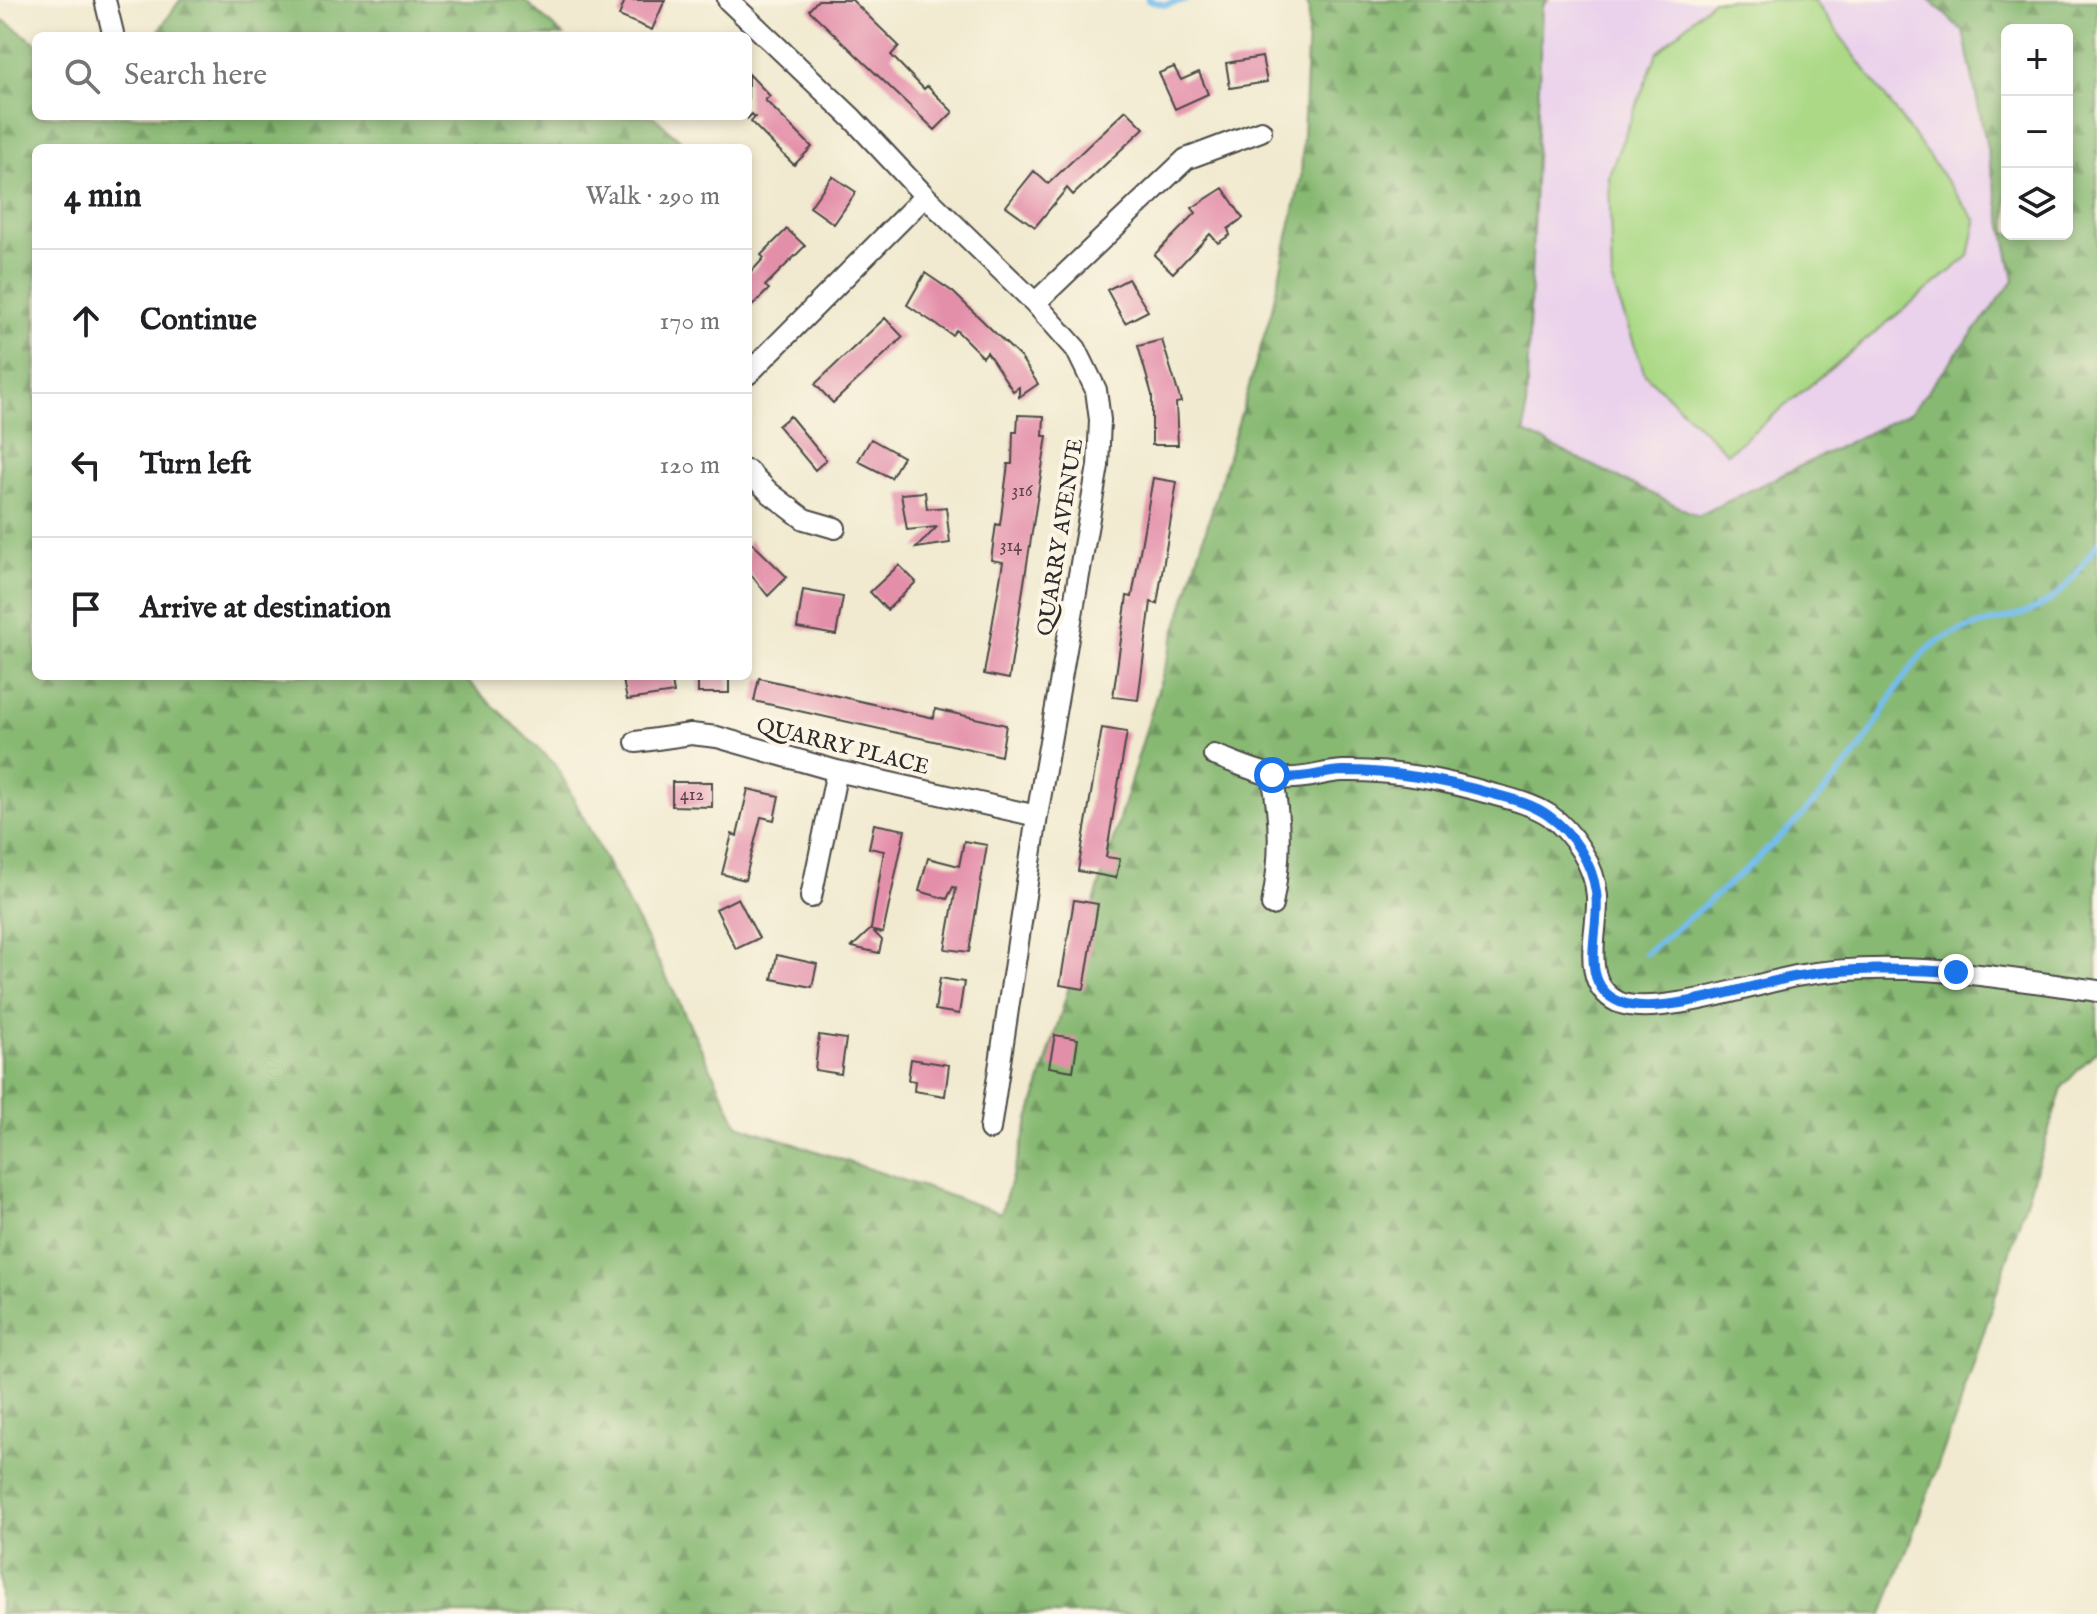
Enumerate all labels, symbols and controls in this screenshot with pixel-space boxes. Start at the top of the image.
map controls [2001,24,2073,240]
button: + [2001,24,2073,96]
search box [32,32,752,120]
icon: search [60,54,104,98]
text: Search here [124,57,267,95]
button: − [2001,96,2073,168]
button: layers [2001,168,2073,240]
text: 4 min [64,175,142,218]
text: Walk · 290 m [585,180,720,213]
icon: ahead [64,299,108,343]
text: Continue [140,302,257,340]
text: 170 m [660,305,720,338]
street label: QUARRY AVENUE [1032,437,1090,638]
icon: left [64,443,108,487]
text: Turn left [140,446,251,484]
text: 120 m [660,449,720,482]
house number: 316 [1011,480,1033,503]
house number: 314 [1000,535,1022,558]
icon: arrive [64,587,108,631]
text: Arrive at destination [140,590,391,628]
street label: QUARRY PLACE [753,712,932,782]
route start [1254,757,1290,793]
house number: 412 [680,784,704,807]
route end [1938,954,1974,990]

